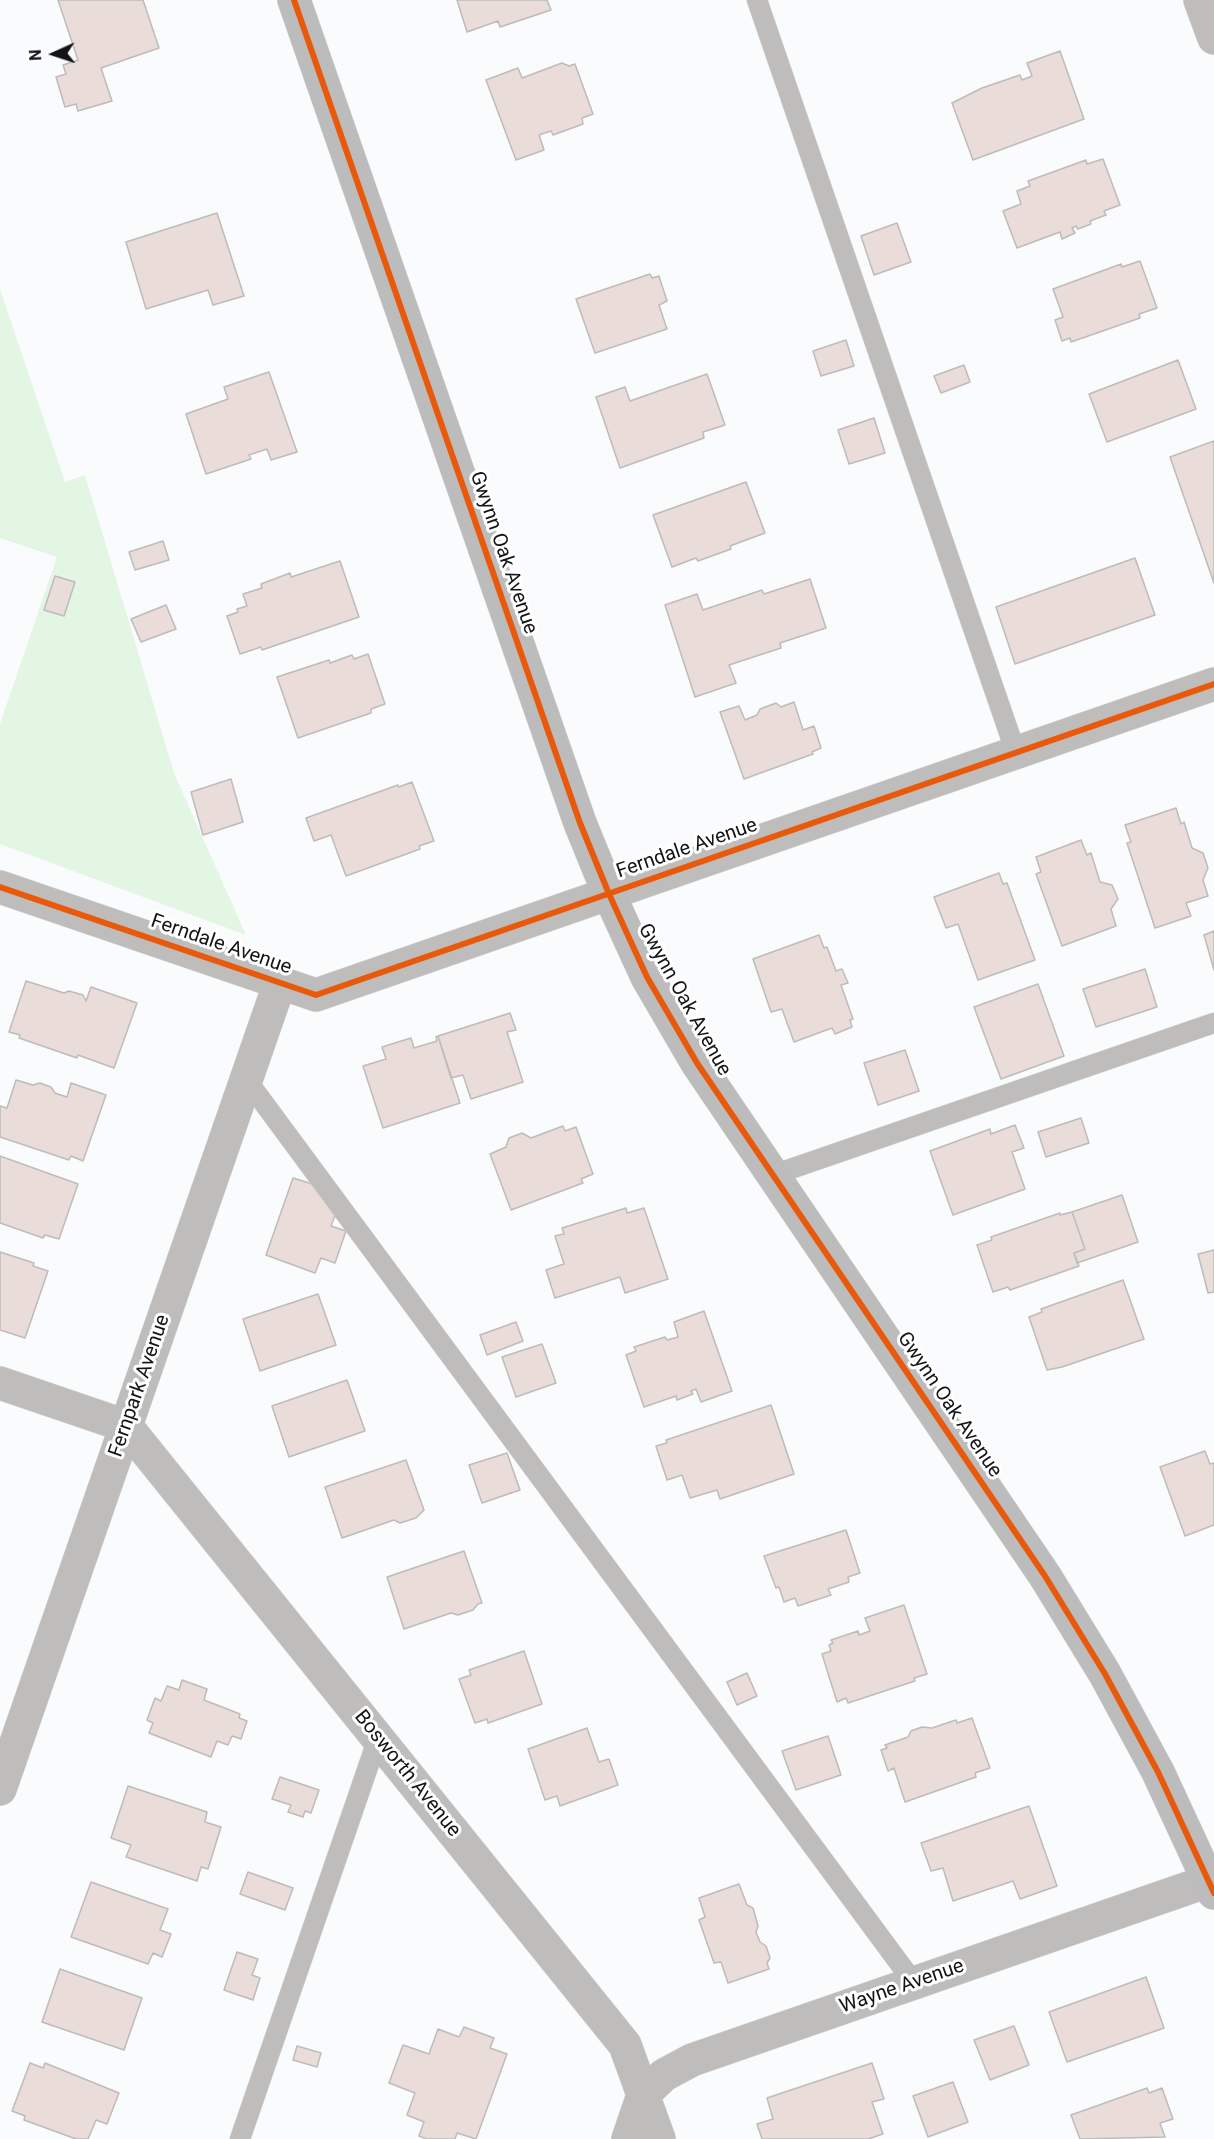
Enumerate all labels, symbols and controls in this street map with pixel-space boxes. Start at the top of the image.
north arrow [24,24,84,84]
text: N [26,49,45,61]
street label: Gwynn Oak Avenue [464,469,542,637]
street label: Ferndale Avenue [613,814,761,884]
street label: Ferndale Avenue [147,910,295,980]
street label: Gwynn Oak Avenue [632,920,736,1080]
street label: Fernpark Avenue [104,1312,176,1460]
street label: Gwynn Oak Avenue [891,1328,1007,1482]
street label: Bosworth Avenue [349,1706,465,1842]
street label: Wayne Avenue [837,1955,967,2019]

